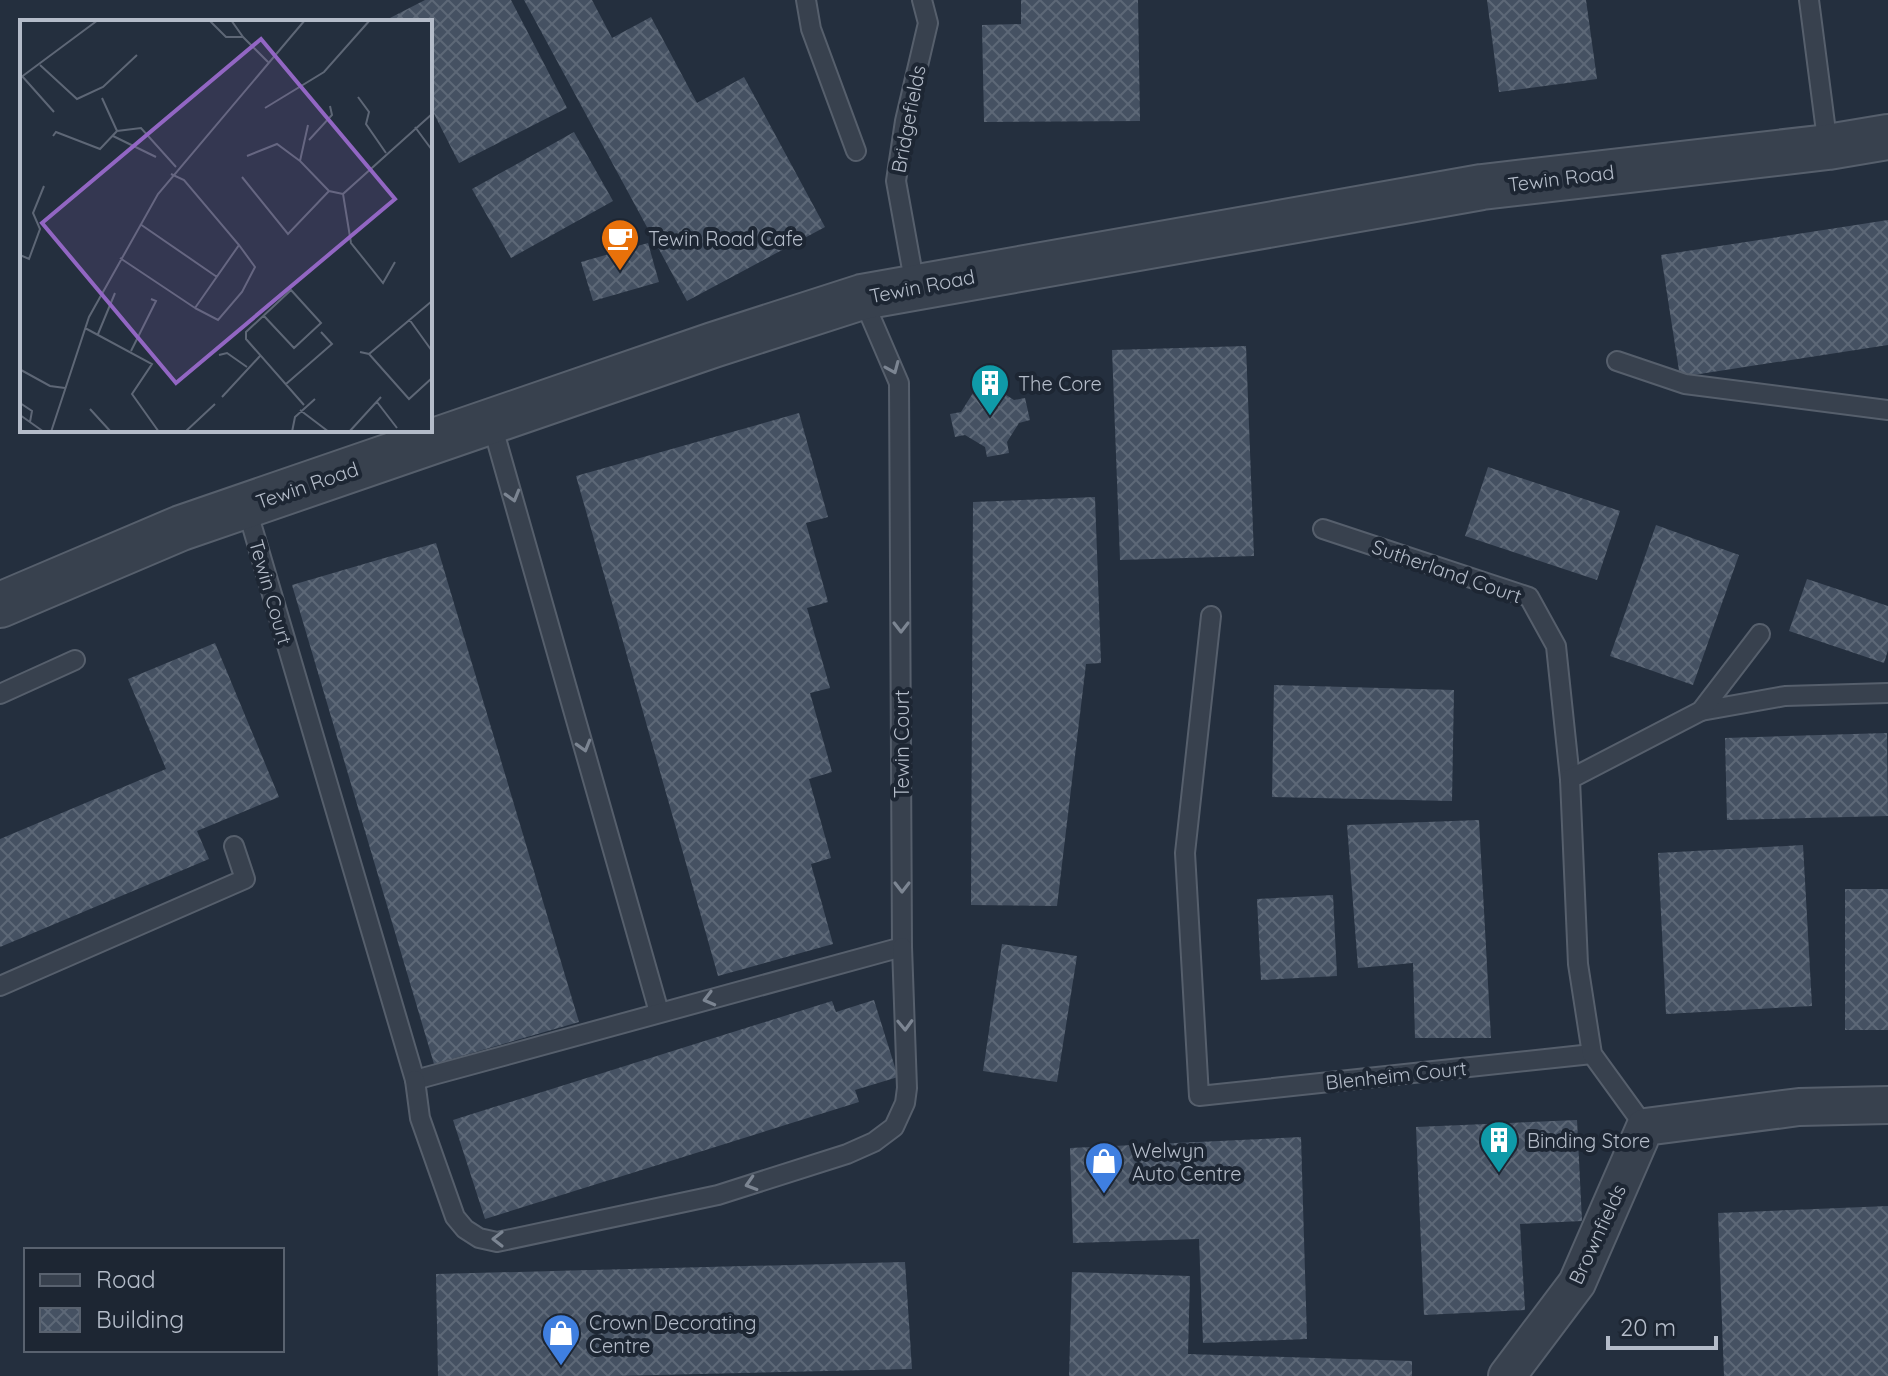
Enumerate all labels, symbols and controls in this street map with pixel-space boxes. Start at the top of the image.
inset map [20,20,432,432]
street label: Bridgefields [885,63,931,175]
street label: Tewin Road [1506,159,1616,197]
cafe icon: Tewin Road Cafe [599,217,641,272]
place label: Tewin Road Cafe [648,226,803,251]
street label: Tewin Road [867,264,977,308]
one-way arrow [884,360,900,374]
building icon: The Core [969,362,1011,417]
place label: The Core [1018,371,1102,396]
street label: Tewin Road [252,456,362,514]
one-way arrow [504,489,520,503]
street label: Sutherland Court [1369,534,1525,608]
street label: Tewin Court [244,536,298,648]
one-way arrow [892,621,910,634]
street label: Tewin Court [889,690,914,798]
one-way arrow [575,739,591,753]
one-way arrow [893,881,911,894]
one-way arrow [702,990,716,1006]
one-way arrow [897,1019,914,1032]
street label: Blenheim Court [1324,1055,1468,1095]
building icon: Binding Store [1478,1119,1520,1174]
place label: Binding Store [1527,1128,1650,1153]
place label: Welwyn Auto Centre [1132,1138,1242,1186]
shop icon: Welwyn Auto Centre [1083,1140,1125,1195]
one-way arrow [745,1175,759,1191]
street label: Brownfields [1563,1180,1631,1288]
one-way arrow [491,1230,504,1248]
legend [24,1248,284,1352]
text: Road [96,1264,156,1294]
scale bar [1608,1300,1716,1350]
text: Building [96,1304,184,1334]
place label: Crown Decorating Centre [589,1310,756,1358]
shop icon: Crown Decorating Centre [540,1312,582,1367]
text: 20 m [1620,1312,1676,1342]

